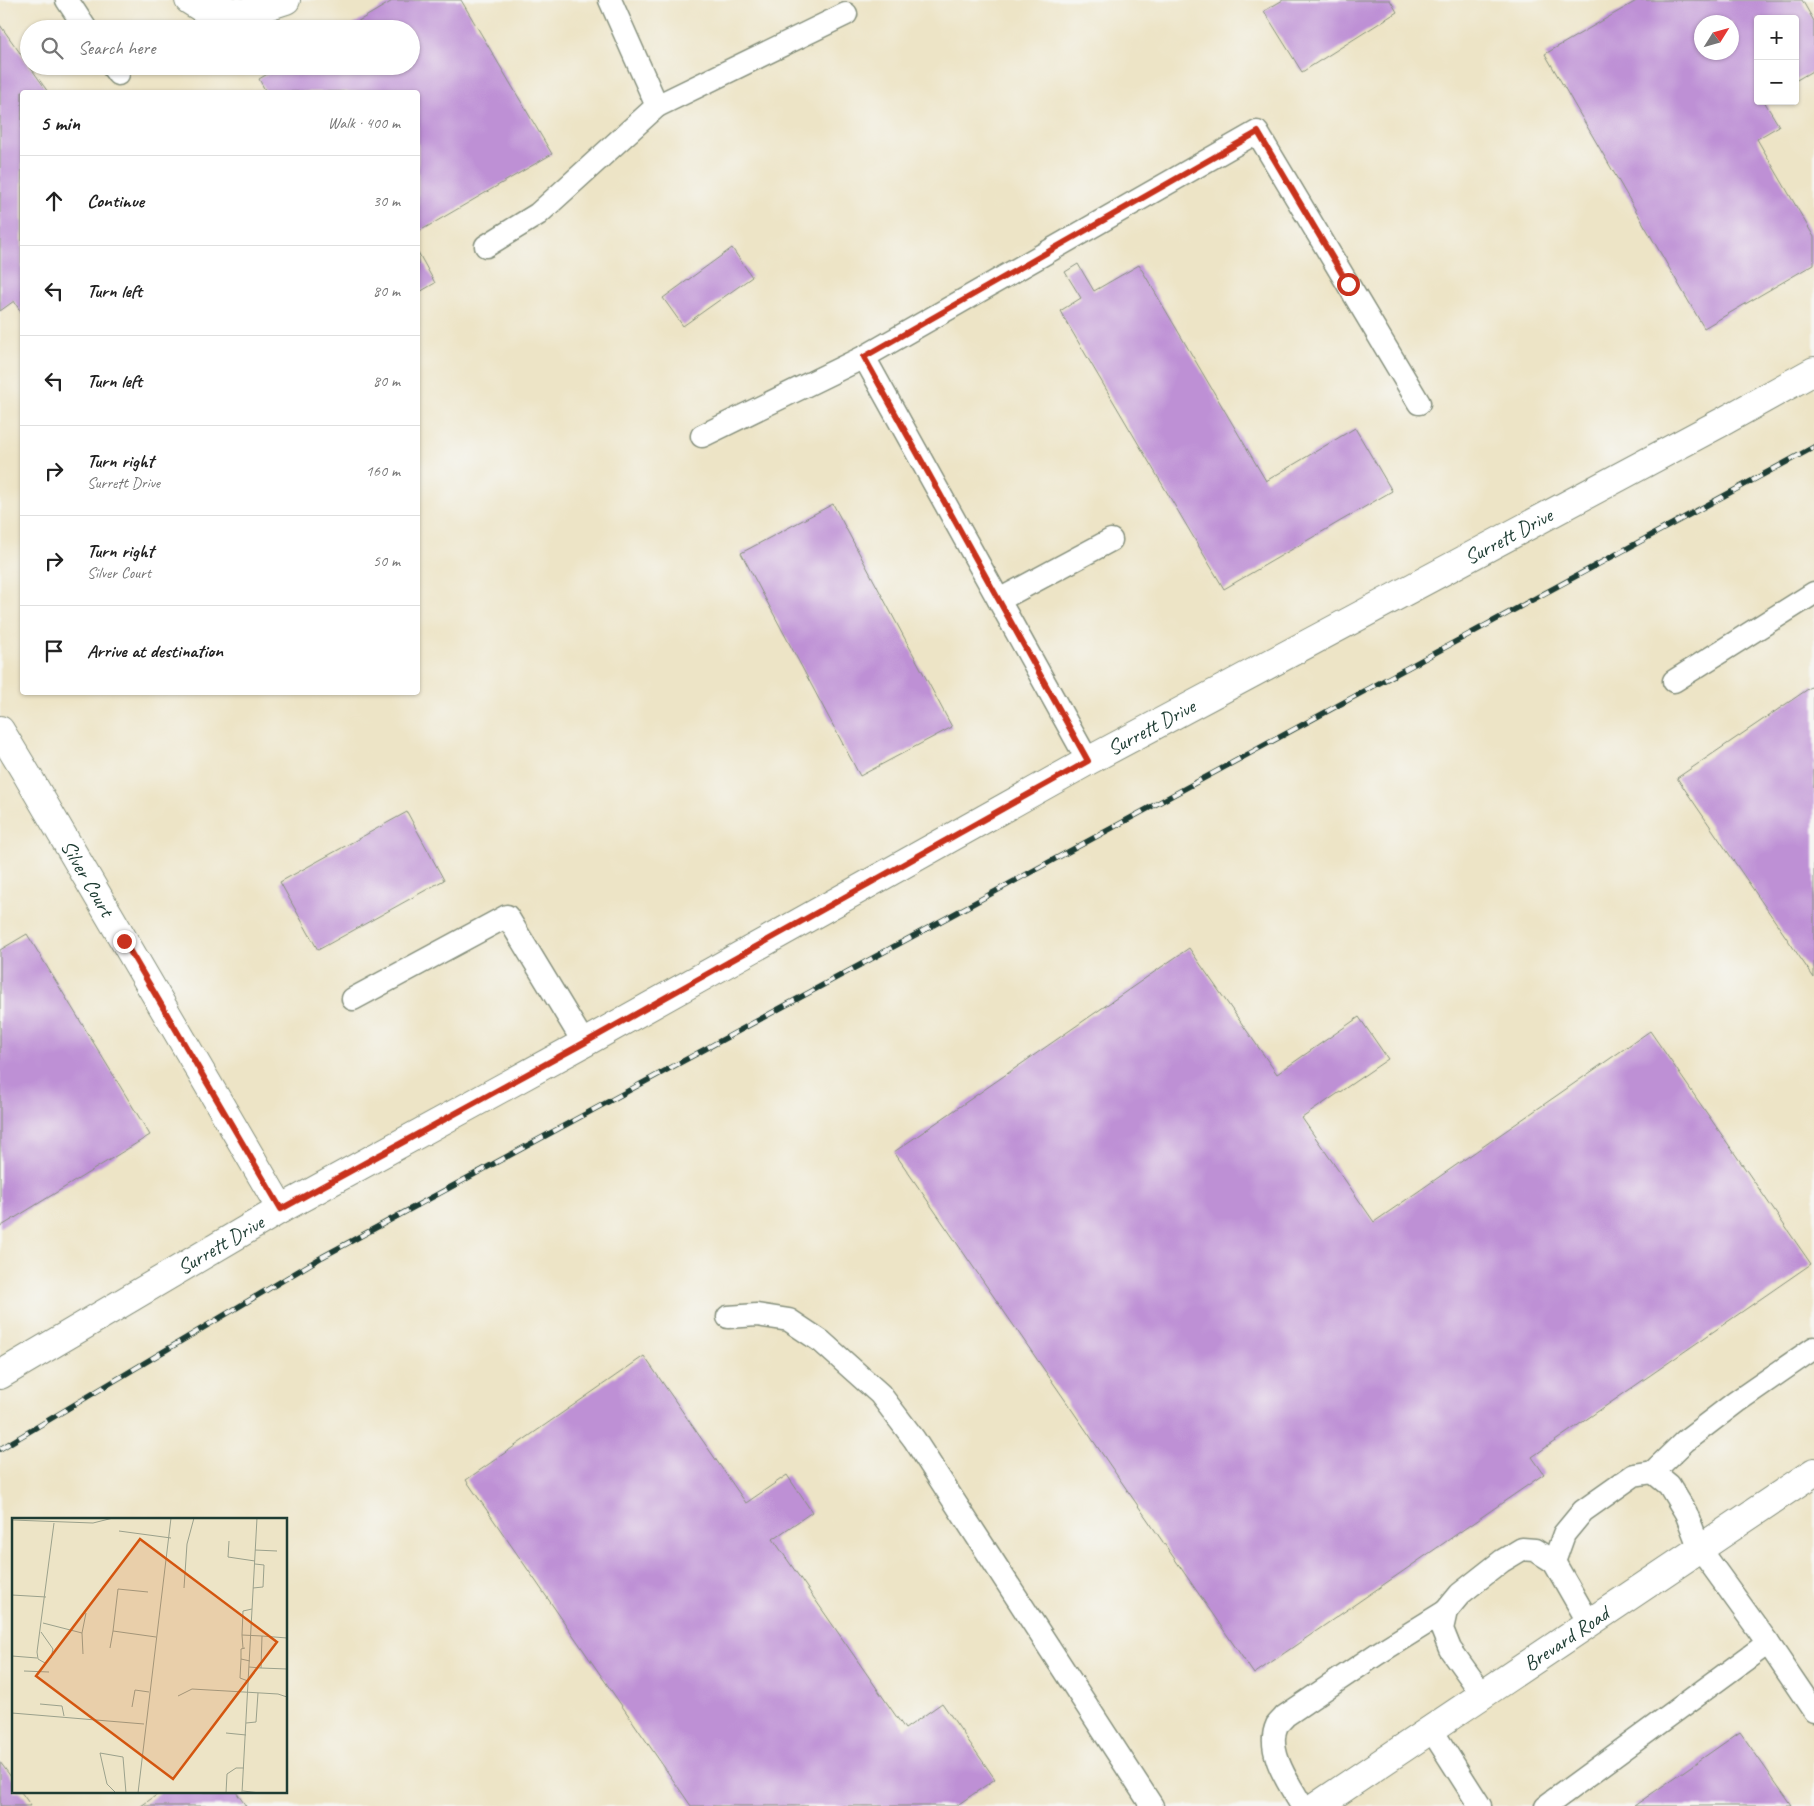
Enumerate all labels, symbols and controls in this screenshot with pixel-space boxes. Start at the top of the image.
north arrow [1694,15,1739,60]
map controls [1754,15,1799,105]
button: + [1754,15,1799,60]
search box [20,20,420,75]
icon: search [38,34,66,62]
text: Search here [78,36,155,60]
button: − [1754,60,1799,105]
text: 5 min [40,110,80,136]
text: Walk · 400 m [328,113,400,133]
icon: ahead [40,187,68,215]
text: Continue [87,189,144,213]
text: 30 m [373,191,400,211]
route start [1337,273,1360,296]
icon: left [40,277,68,305]
text: Turn left [87,279,142,303]
text: 80 m [373,281,400,301]
icon: left [40,367,68,395]
text: Turn left [87,369,142,393]
text: 80 m [373,371,400,391]
text: Turn right [87,449,154,473]
icon: right [40,457,68,485]
text: 160 m [366,461,400,481]
text: Surrett Drive [87,473,160,493]
street label: Surrett Drive [1460,501,1559,570]
text: Turn right [87,539,154,563]
icon: right [40,547,68,575]
text: 50 m [373,551,400,571]
text: Silver Court [87,563,151,583]
icon: arrive [40,637,68,665]
text: Arrive at destination [87,639,223,663]
street label: Surrett Drive [1103,692,1202,761]
street label: Silver Court [55,835,121,923]
route end [113,930,136,953]
street label: Surrett Drive [172,1208,270,1280]
inset map [12,1518,288,1794]
street label: Brevard Road [1518,1599,1617,1677]

